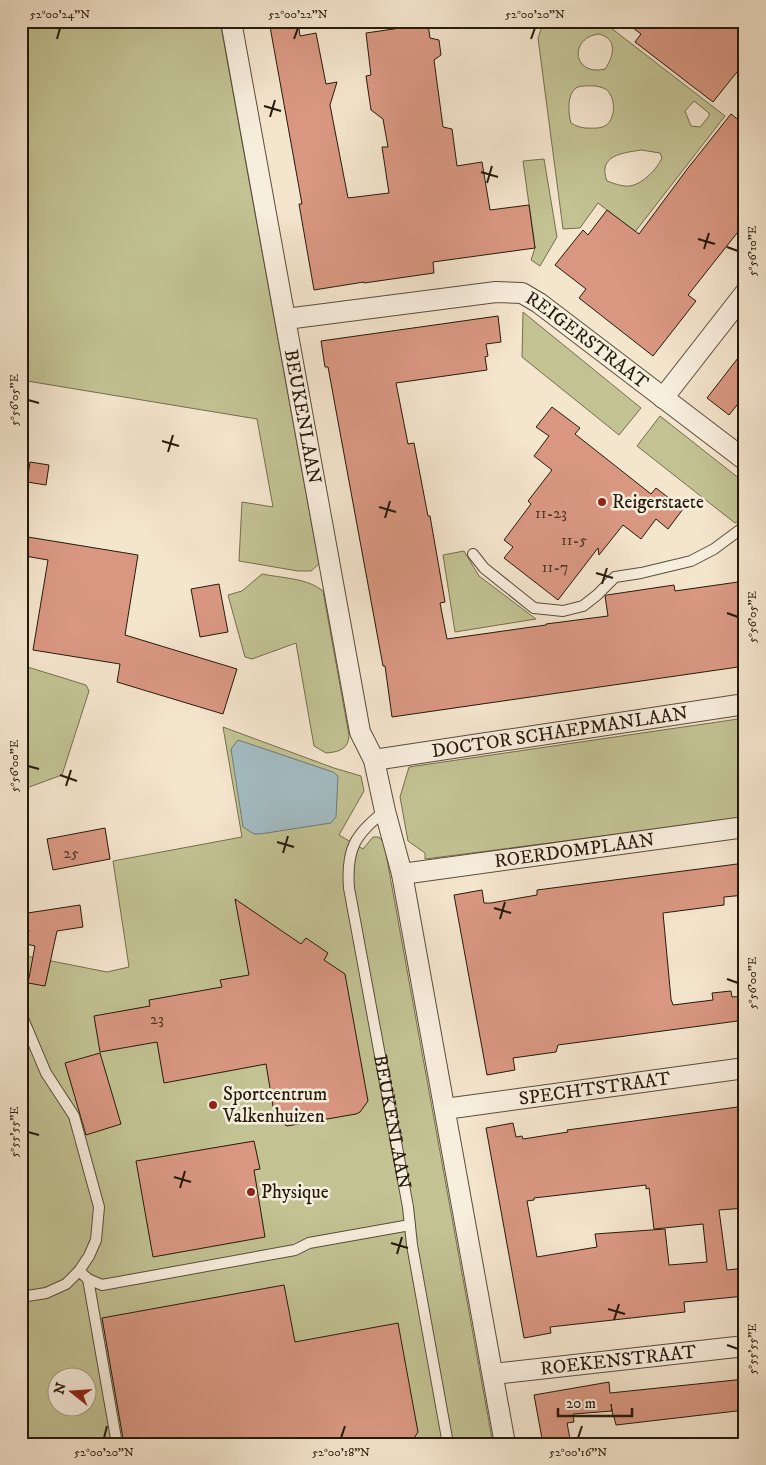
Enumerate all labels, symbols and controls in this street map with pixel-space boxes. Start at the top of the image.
text: 52°00'24"N [30,7,90,22]
text: 52°00'22"N [268,7,328,22]
text: 52°00'20"N [505,7,565,22]
text: 5°56'10"E [745,225,760,276]
street label: REIGERSTRAAT [521,286,654,394]
street label: BEUKENLAAN [279,347,326,486]
text: 5°56'05"E [7,374,22,426]
place label: Reigerstaete [612,491,704,514]
marker: Reigerstaete [596,496,608,508]
house number: 11-23 [535,503,567,523]
house number: 11-5 [561,530,587,550]
house number: 11-7 [542,557,568,577]
text: 5°56'05"E [745,591,760,643]
street label: DOCTOR SCHAEPMANLAAN [430,701,690,763]
text: 5°56'00"E [7,739,22,792]
street label: ROERDOMPLAAN [493,828,656,873]
house number: 25 [63,843,79,863]
text: 5°56'00"E [745,956,760,1009]
house number: 23 [150,1009,164,1029]
street label: BEUKENLAAN [369,1053,416,1191]
street label: SPECHTSTRAAT [517,1067,672,1110]
place label: Sportcentrum Valkenhuizen [222,1083,327,1128]
marker: Sportcentrum Valkenhuizen [207,1099,219,1111]
text: 5°55'55"E [7,1106,22,1158]
place label: Physique [261,1181,329,1205]
marker: Physique [245,1186,257,1198]
text: 5°55'55"E [745,1323,760,1375]
street label: ROEKENSTRAAT [539,1340,698,1380]
north arrow [48,1368,98,1418]
text: N [50,1380,71,1397]
scale bar [558,1385,632,1417]
text: 20 m [566,1394,596,1413]
text: 52°00'20"N [74,1445,134,1460]
text: 52°00'18"N [312,1445,370,1460]
text: 52°00'16"N [549,1445,607,1460]

